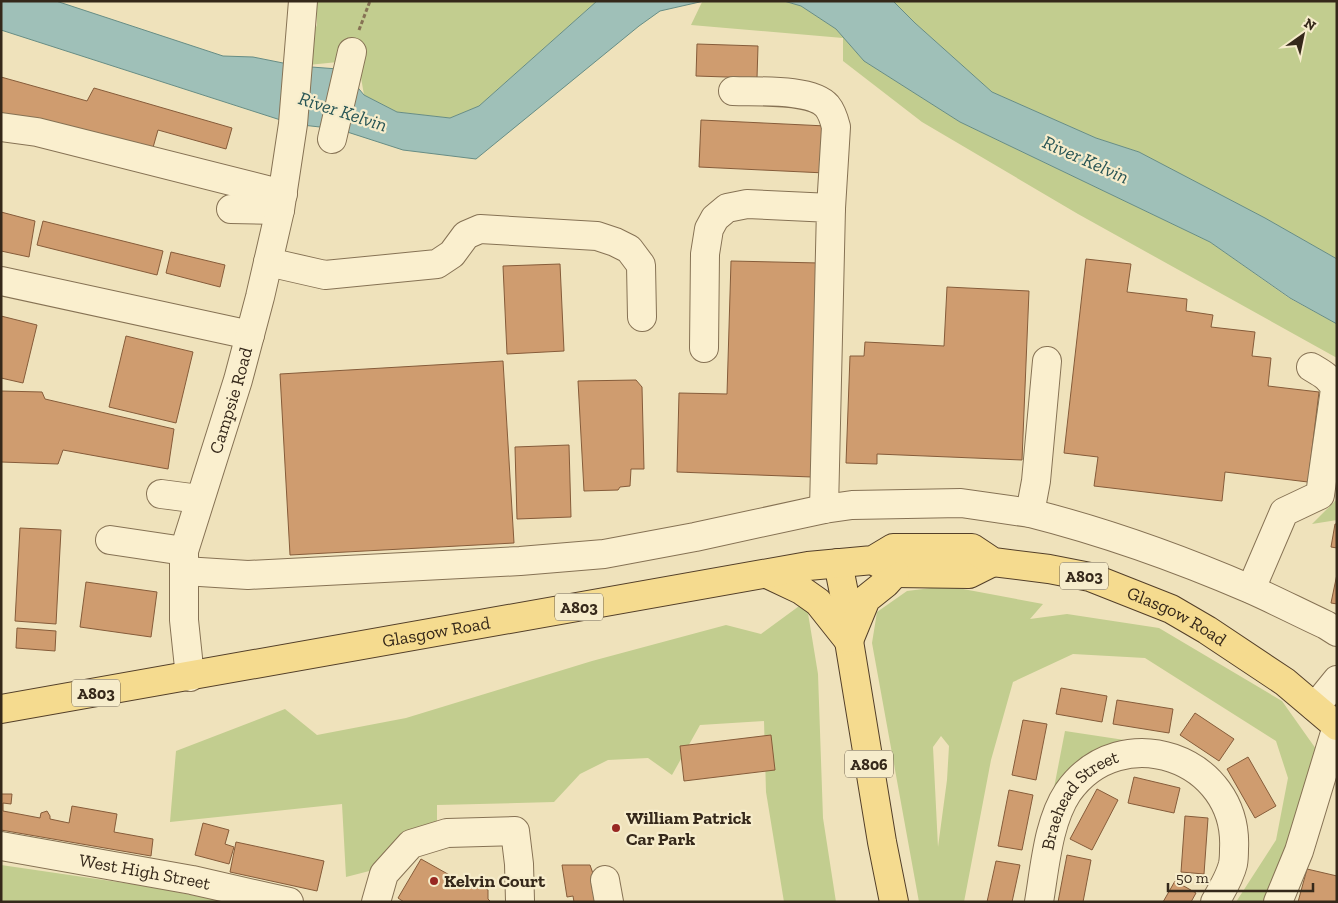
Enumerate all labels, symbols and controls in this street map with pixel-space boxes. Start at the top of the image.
north arrow [1278,10,1328,60]
text: N [1301,14,1319,35]
water label: River Kelvin [296,86,390,137]
water label: River Kelvin [1039,130,1132,189]
street label: Campsie Road [204,345,257,456]
road number: A803 [1060,562,1108,590]
street label: Glasgow Road [1124,582,1231,651]
road number: A803 [555,594,603,620]
street label: Glasgow Road [381,612,492,652]
road number: A803 [72,680,120,706]
street label: Braehead Street [1037,746,1121,852]
road number: A806 [845,751,893,778]
place label: William Patrick Car Park [626,807,751,850]
marker: William Patrick Car Park [610,822,622,834]
street label: West High Street [77,849,213,895]
scale bar [1168,860,1313,892]
text: 50 m [1176,869,1209,887]
place label: Kelvin Court [444,870,546,892]
marker: Kelvin Court [428,875,440,887]

